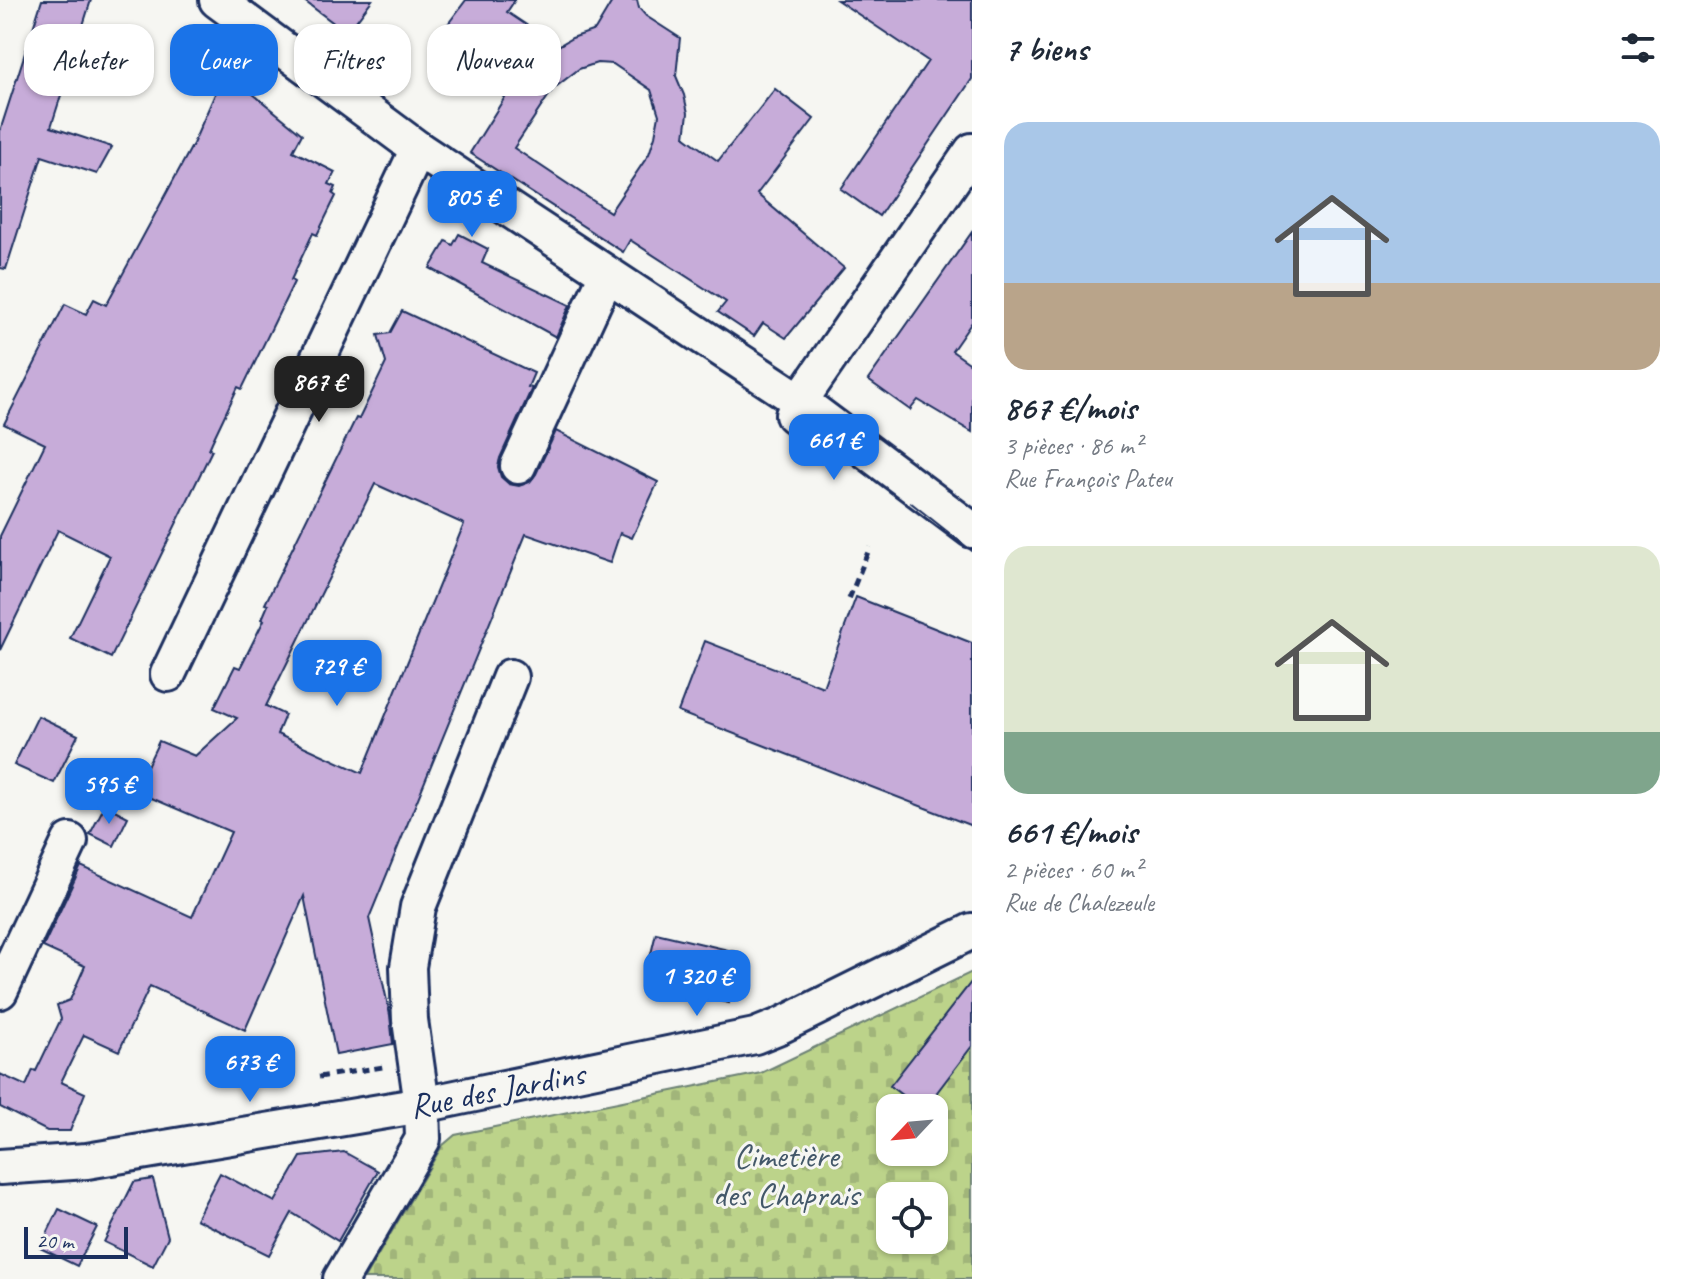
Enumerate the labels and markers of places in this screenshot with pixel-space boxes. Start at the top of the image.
pin: 805 € [416,171,528,239]
pin: 867 € [263,356,375,424]
pin: 661 € [778,414,890,482]
pin: 729 € [281,640,393,708]
pin: 595 € [53,758,165,826]
pin: 1 320 € [623,950,771,1018]
pin: 673 € [194,1036,306,1104]

